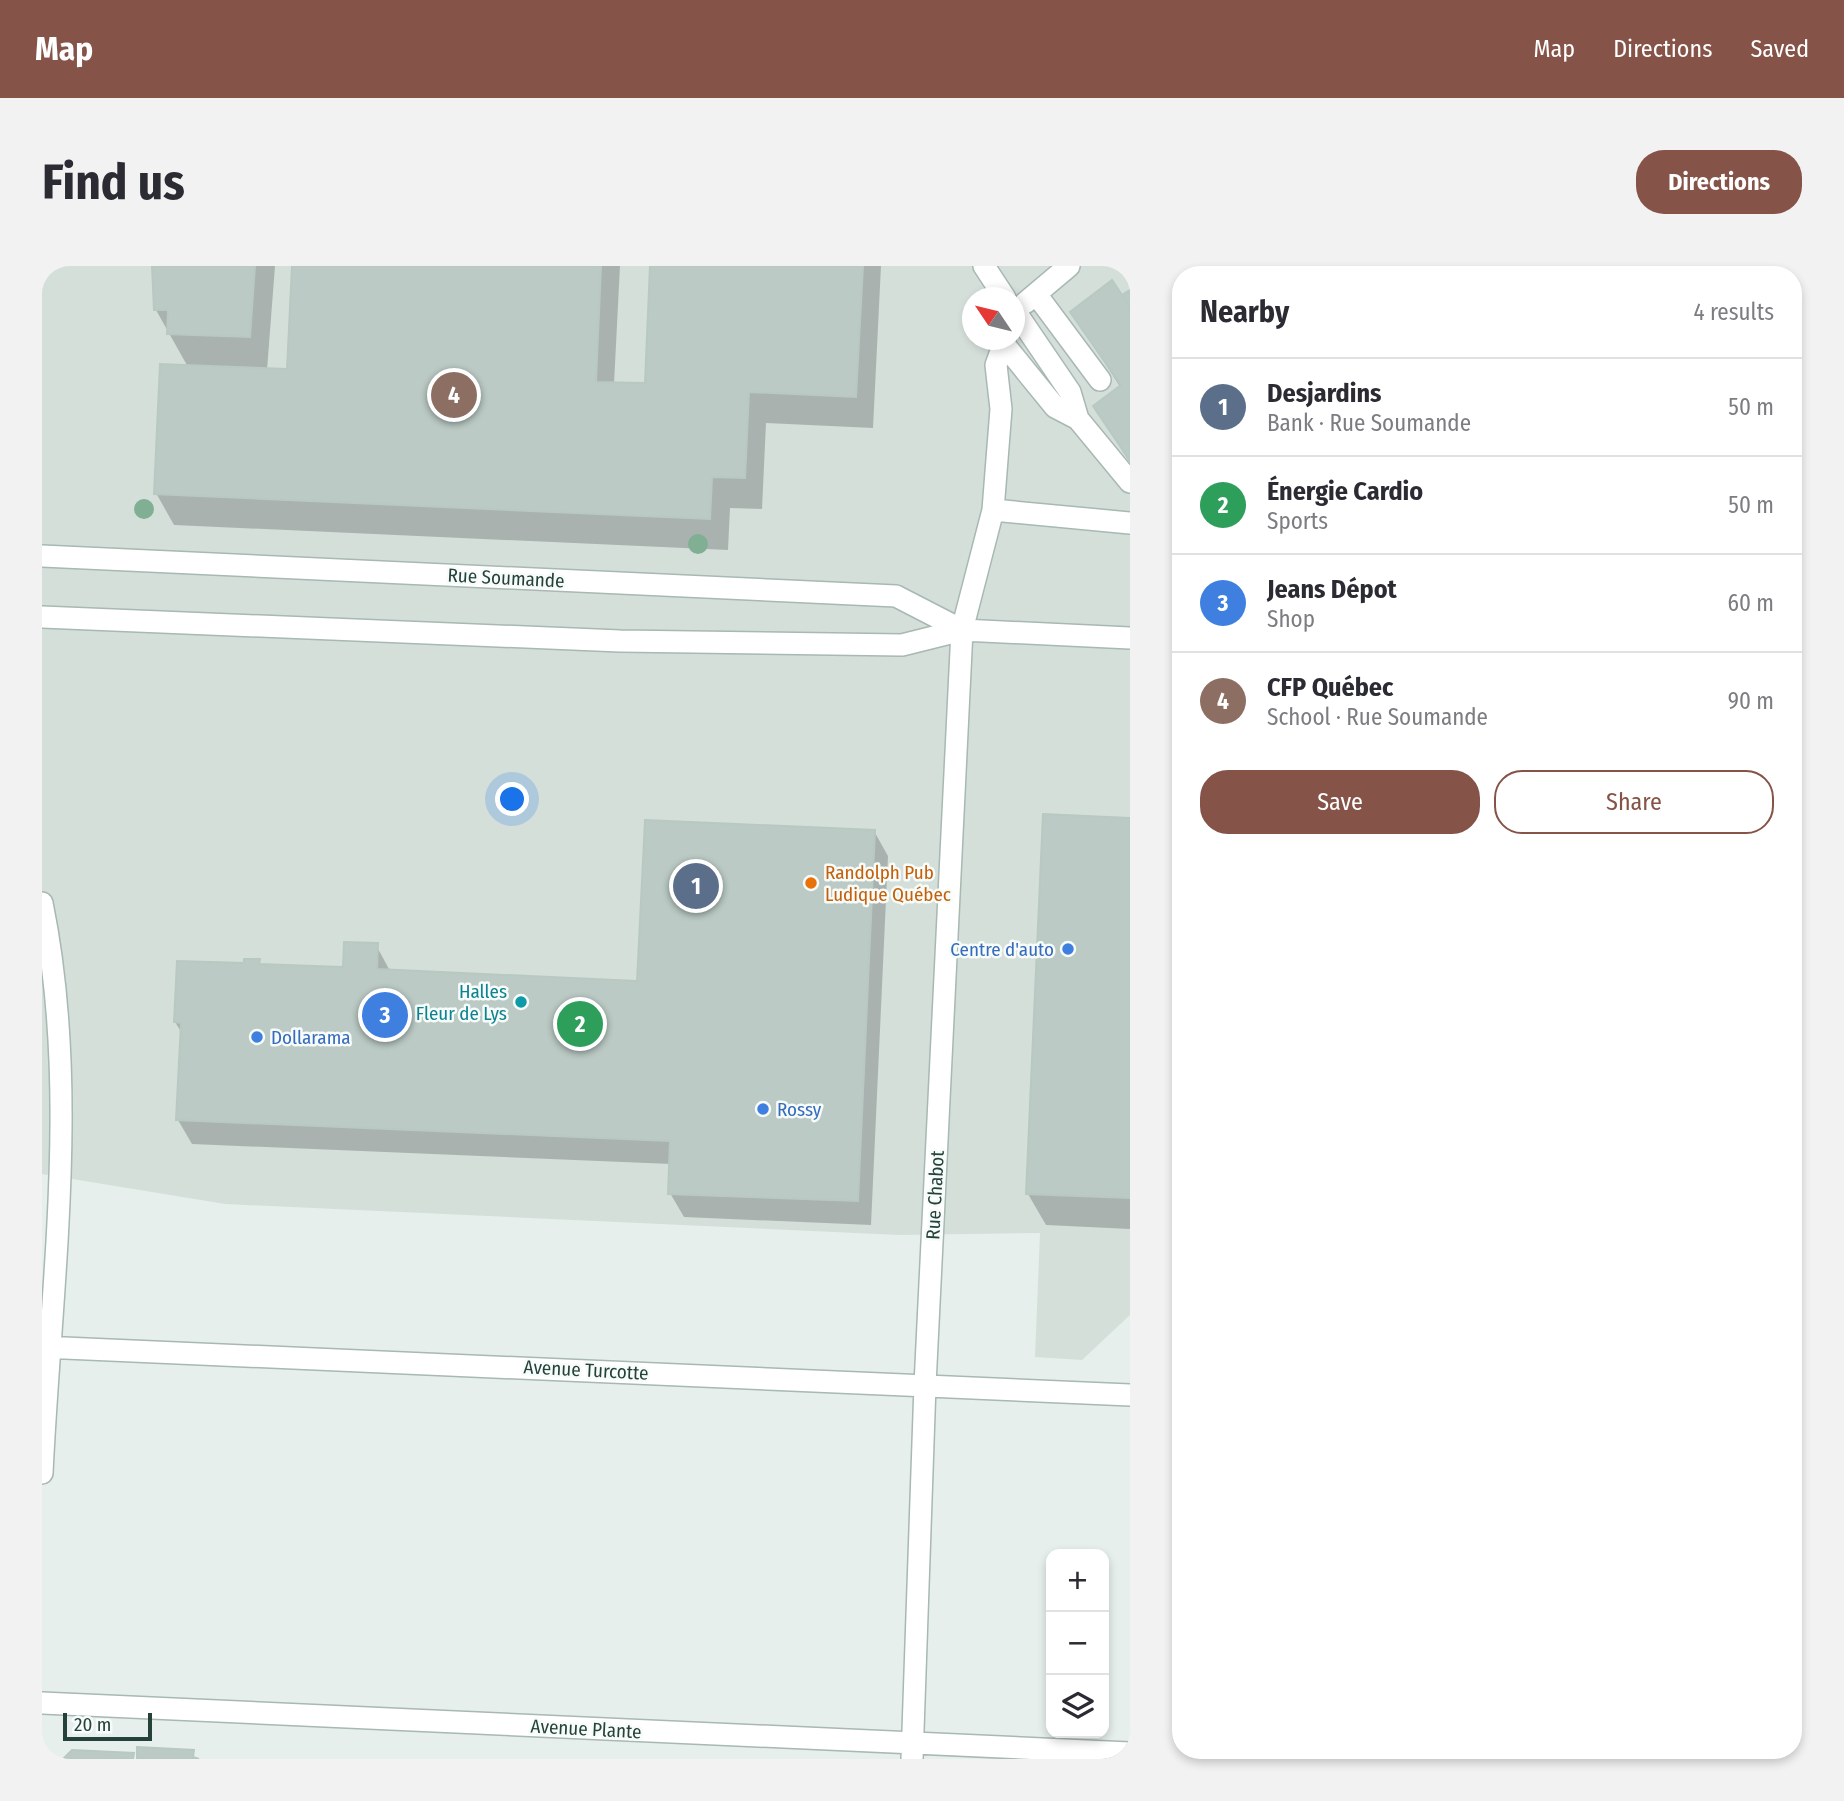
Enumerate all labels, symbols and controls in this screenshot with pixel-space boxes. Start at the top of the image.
text: Map [35,29,93,69]
text: Map [1534,35,1575,63]
text: Directions [1613,35,1712,63]
text: Saved [1750,35,1809,63]
button: Directions [1636,150,1802,214]
text: Find us [42,153,185,212]
north arrow [962,287,1025,350]
text: Nearby [1200,294,1289,330]
text: 4 results [1693,298,1774,326]
pin: 4 [431,369,477,421]
text: Desjardins [1267,378,1381,409]
text: 1 [1218,393,1228,421]
text: 50 m [1728,393,1774,421]
text: Bank · Rue Soumande [1267,409,1471,437]
text: Énergie Cardio [1267,476,1423,507]
text: 2 [1218,491,1228,519]
text: 50 m [1728,491,1774,519]
text: Sports [1267,507,1328,535]
street label: Rue Soumande [447,563,565,593]
text: Jeans Dépot [1267,574,1397,605]
text: 3 [1218,589,1228,617]
text: 60 m [1728,589,1774,617]
text: Shop [1267,605,1315,633]
text: CFP Québec [1267,672,1393,703]
text: 4 [1217,687,1229,715]
text: 90 m [1728,687,1774,715]
text: School · Rue Soumande [1267,703,1488,731]
button: Save [1200,770,1480,834]
button: Share [1494,770,1774,834]
your location [495,782,529,816]
pin: 1 [673,860,719,912]
place label: Randolph Pub Ludique Québec [825,861,951,906]
marker: Randolph Pub Ludique Québec [803,875,819,891]
place label: Centre d'auto [950,938,1054,961]
marker: Centre d'auto [1060,941,1076,957]
place label: Halles Fleur de Lys [416,980,507,1025]
pin: 3 [362,989,408,1041]
marker: Halles Fleur de Lys [513,994,529,1010]
pin: 2 [557,998,603,1050]
place label: Dollarama [271,1026,351,1049]
marker: Dollarama [249,1029,265,1045]
place label: Rossy [777,1098,822,1121]
marker: Rossy [755,1101,771,1117]
street label: Rue Chabot [921,1149,949,1240]
street label: Avenue Turcotte [523,1355,649,1385]
map controls [1046,1549,1109,1738]
button: + [1046,1549,1109,1612]
button: − [1046,1612,1109,1675]
button: layers [1046,1675,1109,1738]
scale bar [63,1710,152,1742]
text: 20 m [74,1713,111,1736]
street label: Avenue Plante [530,1715,642,1743]

